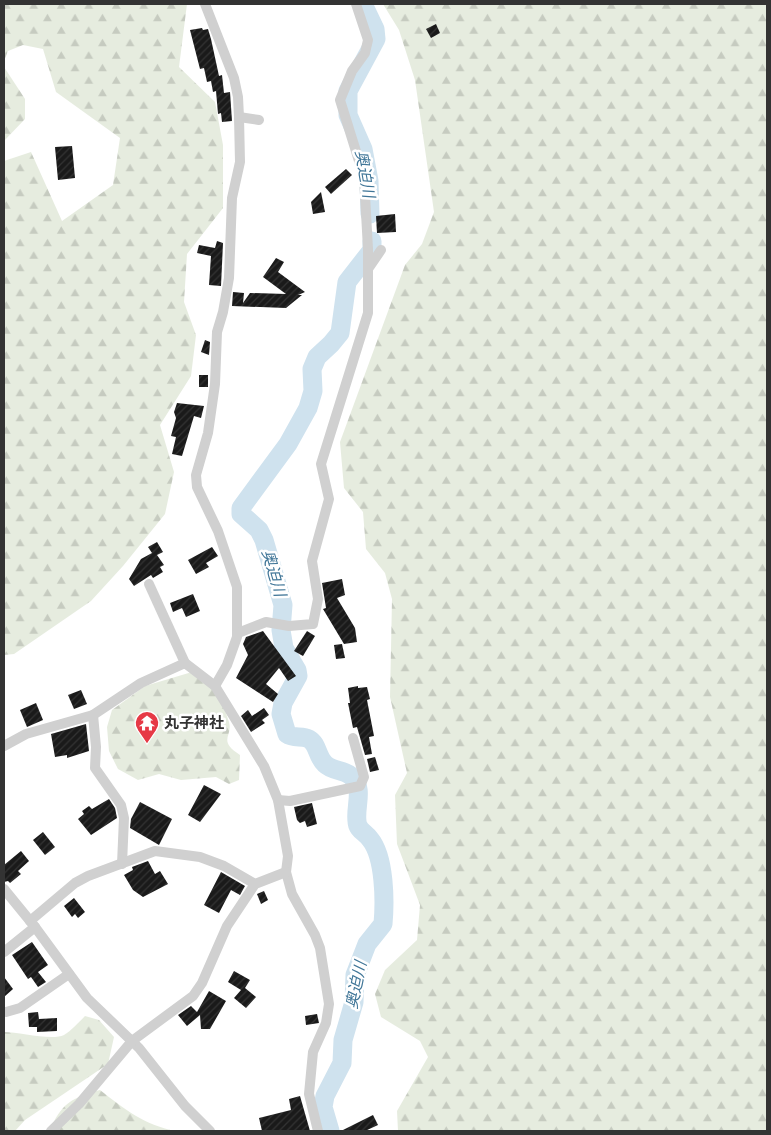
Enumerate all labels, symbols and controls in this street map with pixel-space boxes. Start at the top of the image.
water label: 奥迫川 [351,149,379,201]
water label: 奥迫川 [258,547,290,601]
temple icon: 丸子神社 [134,710,160,744]
place label: 丸子神社 [164,714,224,732]
water label: 奥迫川 [342,958,371,1010]

